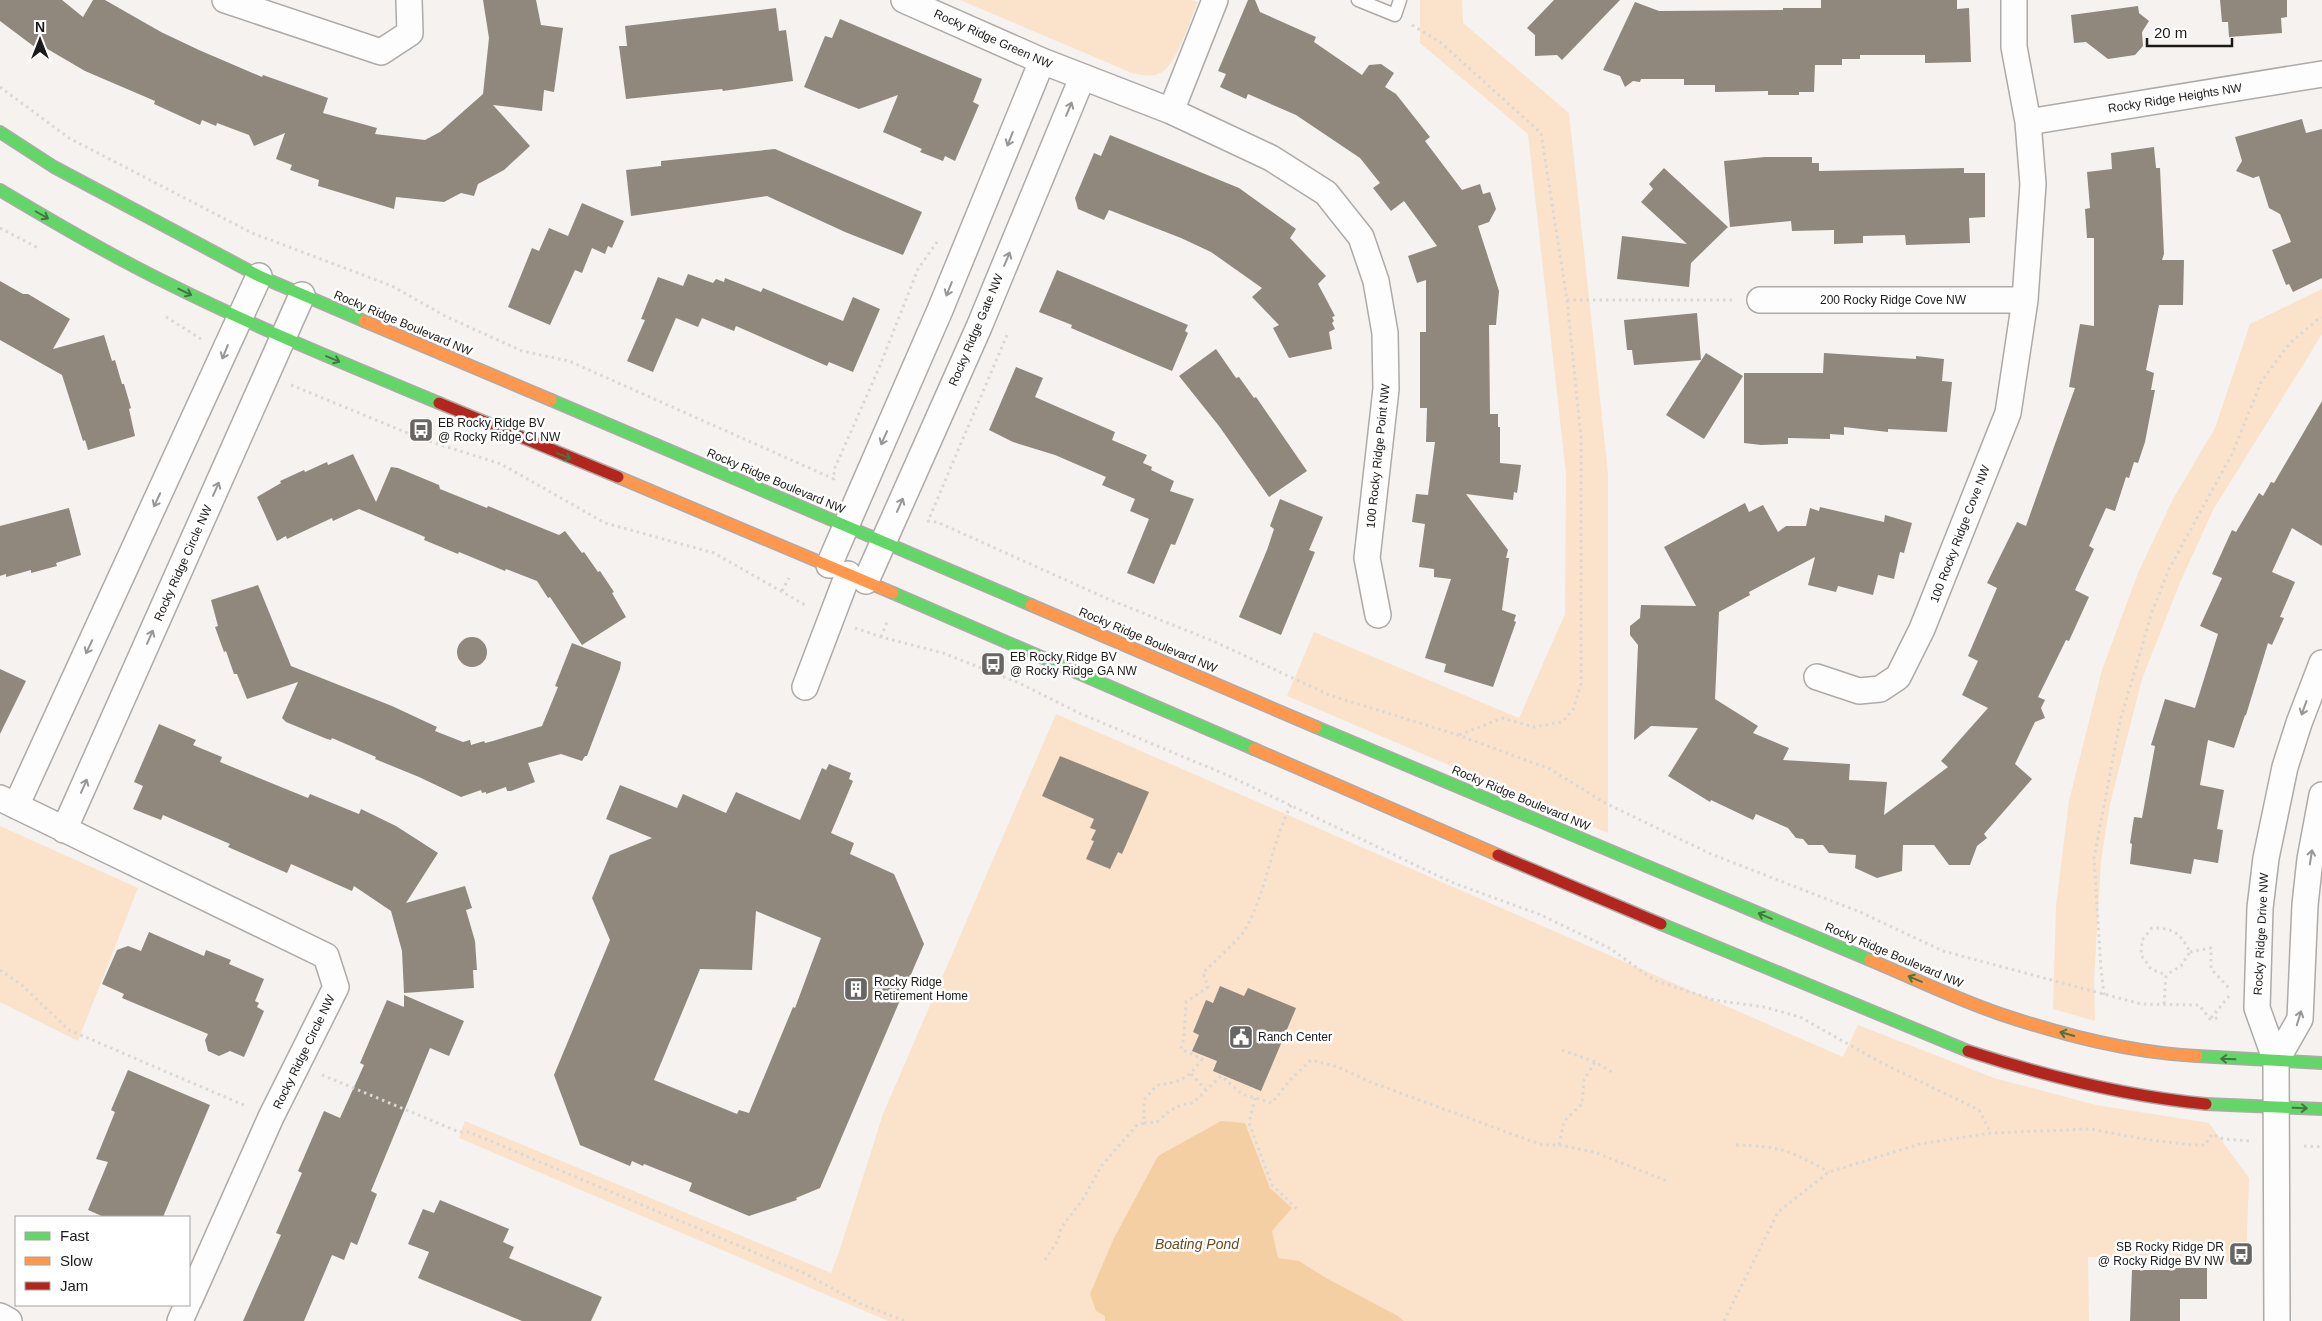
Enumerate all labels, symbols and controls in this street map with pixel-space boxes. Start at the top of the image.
street label: Rocky Ridge Green NW [932,7,1055,72]
north arrow [15,15,65,65]
scale bar [2147,15,2232,47]
text: N [35,19,45,35]
text: 20 m [2154,24,2187,41]
street label: Rocky Ridge Heights NW [2107,80,2244,116]
one-way arrow [1065,102,1074,117]
one-way arrow [1005,131,1015,146]
one-way arrow [34,211,48,221]
one-way arrow [1003,252,1012,267]
street label: Rocky Ridge Gate NW [946,271,1006,388]
one-way arrow [943,281,953,296]
street label: Rocky Ridge Boulevard NW [332,287,475,359]
one-way arrow [177,288,192,297]
street label: 200 Rocky Ridge Cove NW [1820,293,1967,307]
one-way arrow [220,344,229,360]
one-way arrow [325,355,340,365]
street label: 100 Rocky Ridge Point NW [1363,382,1393,529]
place label: EB Rocky Ridge BV @ Rocky Ridge CI NW [438,416,561,444]
bus stop icon: EB Rocky Ridge BV @ Rocky Ridge CI NW [408,417,434,443]
one-way arrow [879,430,889,445]
street label: Rocky Ridge Boulevard NW [705,445,848,517]
one-way arrow [556,451,571,461]
street label: 100 Rocky Ridge Cove NW [1927,463,1993,605]
one-way arrow [211,482,221,497]
one-way arrow [152,492,161,507]
one-way arrow [895,498,905,513]
street label: Rocky Ridge Circle NW [151,502,215,623]
street label: Rocky Ridge Boulevard NW [1077,604,1220,676]
one-way arrow [146,630,155,645]
one-way arrow [83,640,93,655]
place label: EB Rocky Ridge BV @ Rocky Ridge GA NW [1010,650,1138,678]
bus stop icon: EB Rocky Ridge BV @ Rocky Ridge GA NW [980,651,1006,677]
one-way arrow [2299,700,2308,715]
street label: Rocky Ridge Boulevard NW [1450,762,1593,834]
one-way arrow [80,779,90,794]
one-way arrow [2306,849,2316,865]
street label: Rocky Ridge Drive NW [2251,872,2271,996]
one-way arrow [1758,910,1773,920]
street label: Rocky Ridge Boulevard NW [1823,919,1966,991]
one-way arrow [1908,973,1923,983]
place label: Rocky Ridge Retirement Home [874,975,968,1003]
building icon: Rocky Ridge Retirement Home [843,976,869,1002]
street label: Rocky Ridge Circle NW [270,992,338,1111]
one-way arrow [2294,1010,2304,1026]
public building icon: Ranch Center [1228,1024,1254,1050]
one-way arrow [2060,1028,2076,1038]
place label: Ranch Center [1258,1030,1332,1044]
one-way arrow [2220,1054,2236,1063]
one-way arrow [2291,1104,2307,1113]
legend [15,1216,190,1306]
text: Fast [60,1227,90,1244]
water label: Boating Pond [1155,1236,1240,1252]
place label: SB Rocky Ridge DR @ Rocky Ridge BV NW [2098,1240,2225,1268]
bus stop icon: SB Rocky Ridge DR @ Rocky Ridge BV NW [2228,1241,2254,1267]
text: Slow [60,1252,93,1269]
text: Jam [60,1277,88,1294]

